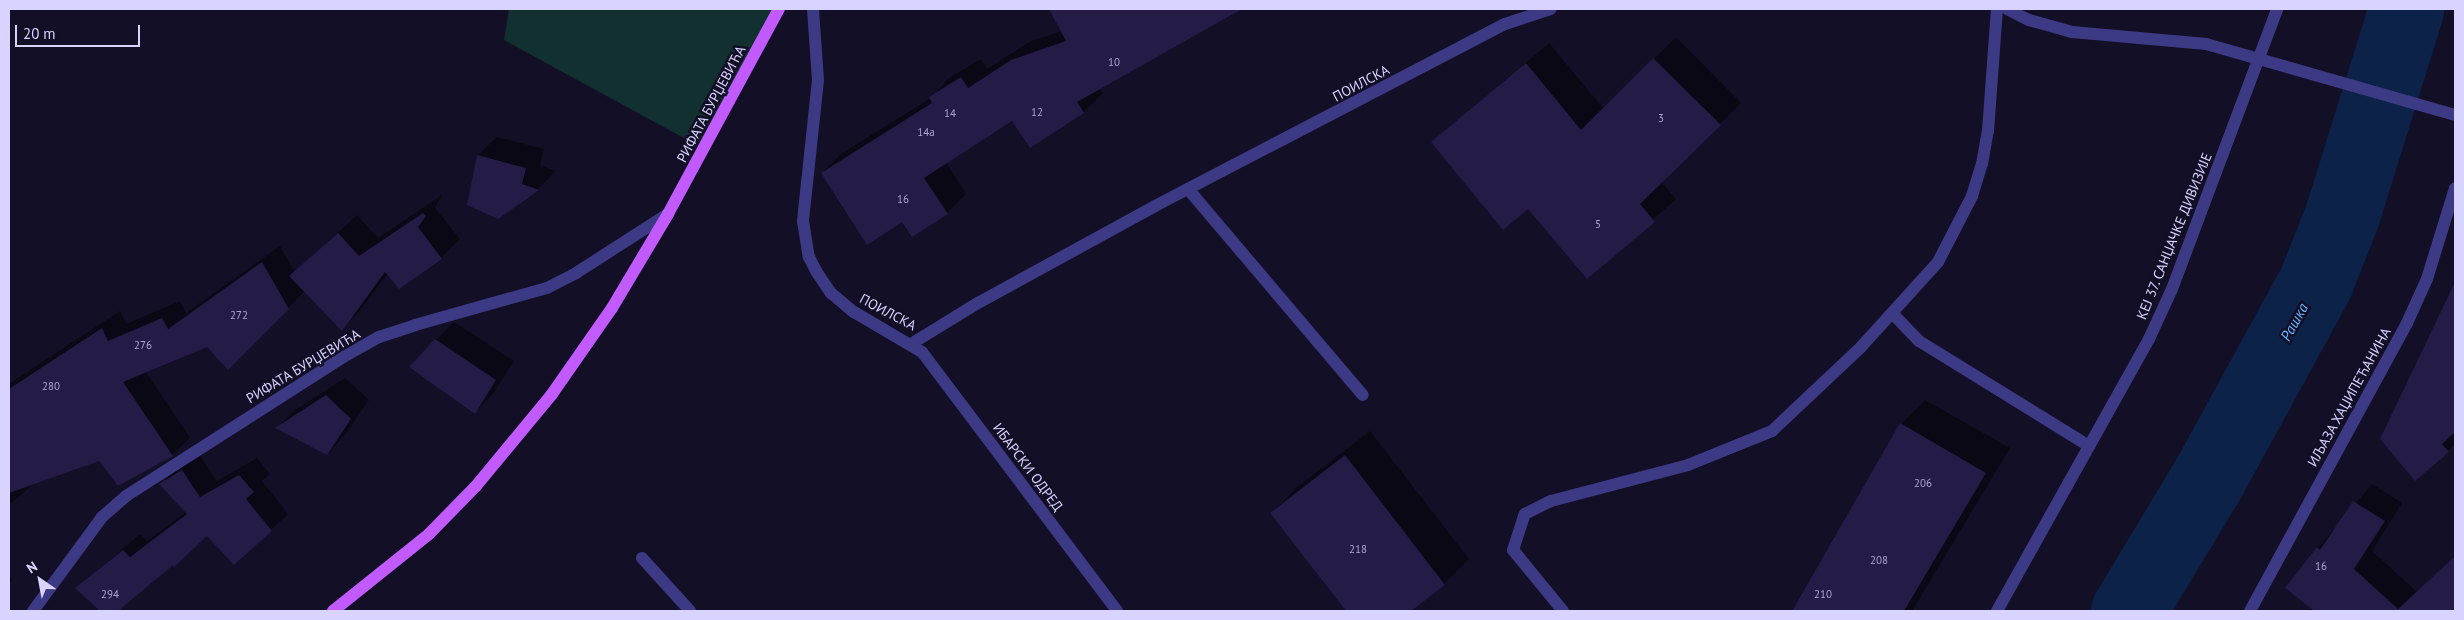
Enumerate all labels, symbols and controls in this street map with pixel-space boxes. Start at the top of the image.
scale bar [18,15,142,47]
text: 20 m [23,24,56,43]
street label: РИФАТА БУРЏЕВИЋА [673,43,749,165]
house number: 10 [1108,55,1120,69]
street label: ПОИЛСКА [1330,61,1392,105]
house number: 12 [1031,105,1043,119]
house number: 14 [944,106,956,120]
house number: 3 [1658,111,1664,125]
house number: 14a [917,125,935,139]
street label: КЕЈ 37. САНЏАЧКЕ ДИВИЗИЈЕ [2133,150,2215,322]
house number: 16 [897,192,909,206]
house number: 5 [1595,217,1601,231]
street label: ПОИЛСКА [857,290,919,334]
water label: Рашка [2276,300,2312,344]
house number: 272 [230,308,248,322]
street label: ИЉАЗА ХАЏИПЕЋАНИНА [2304,324,2394,470]
street label: РИФАТА БУРЏЕВИЋА [243,325,363,407]
house number: 276 [134,338,152,352]
house number: 280 [42,379,60,393]
street label: ИБАРСКИ ОДРЕД [989,420,1067,514]
house number: 206 [1914,476,1932,490]
house number: 218 [1349,542,1367,556]
house number: 208 [1870,553,1888,567]
north arrow [15,555,65,605]
text: N [23,557,41,577]
house number: 16 [2315,559,2327,573]
house number: 294 [101,587,119,601]
house number: 210 [1814,587,1832,601]

